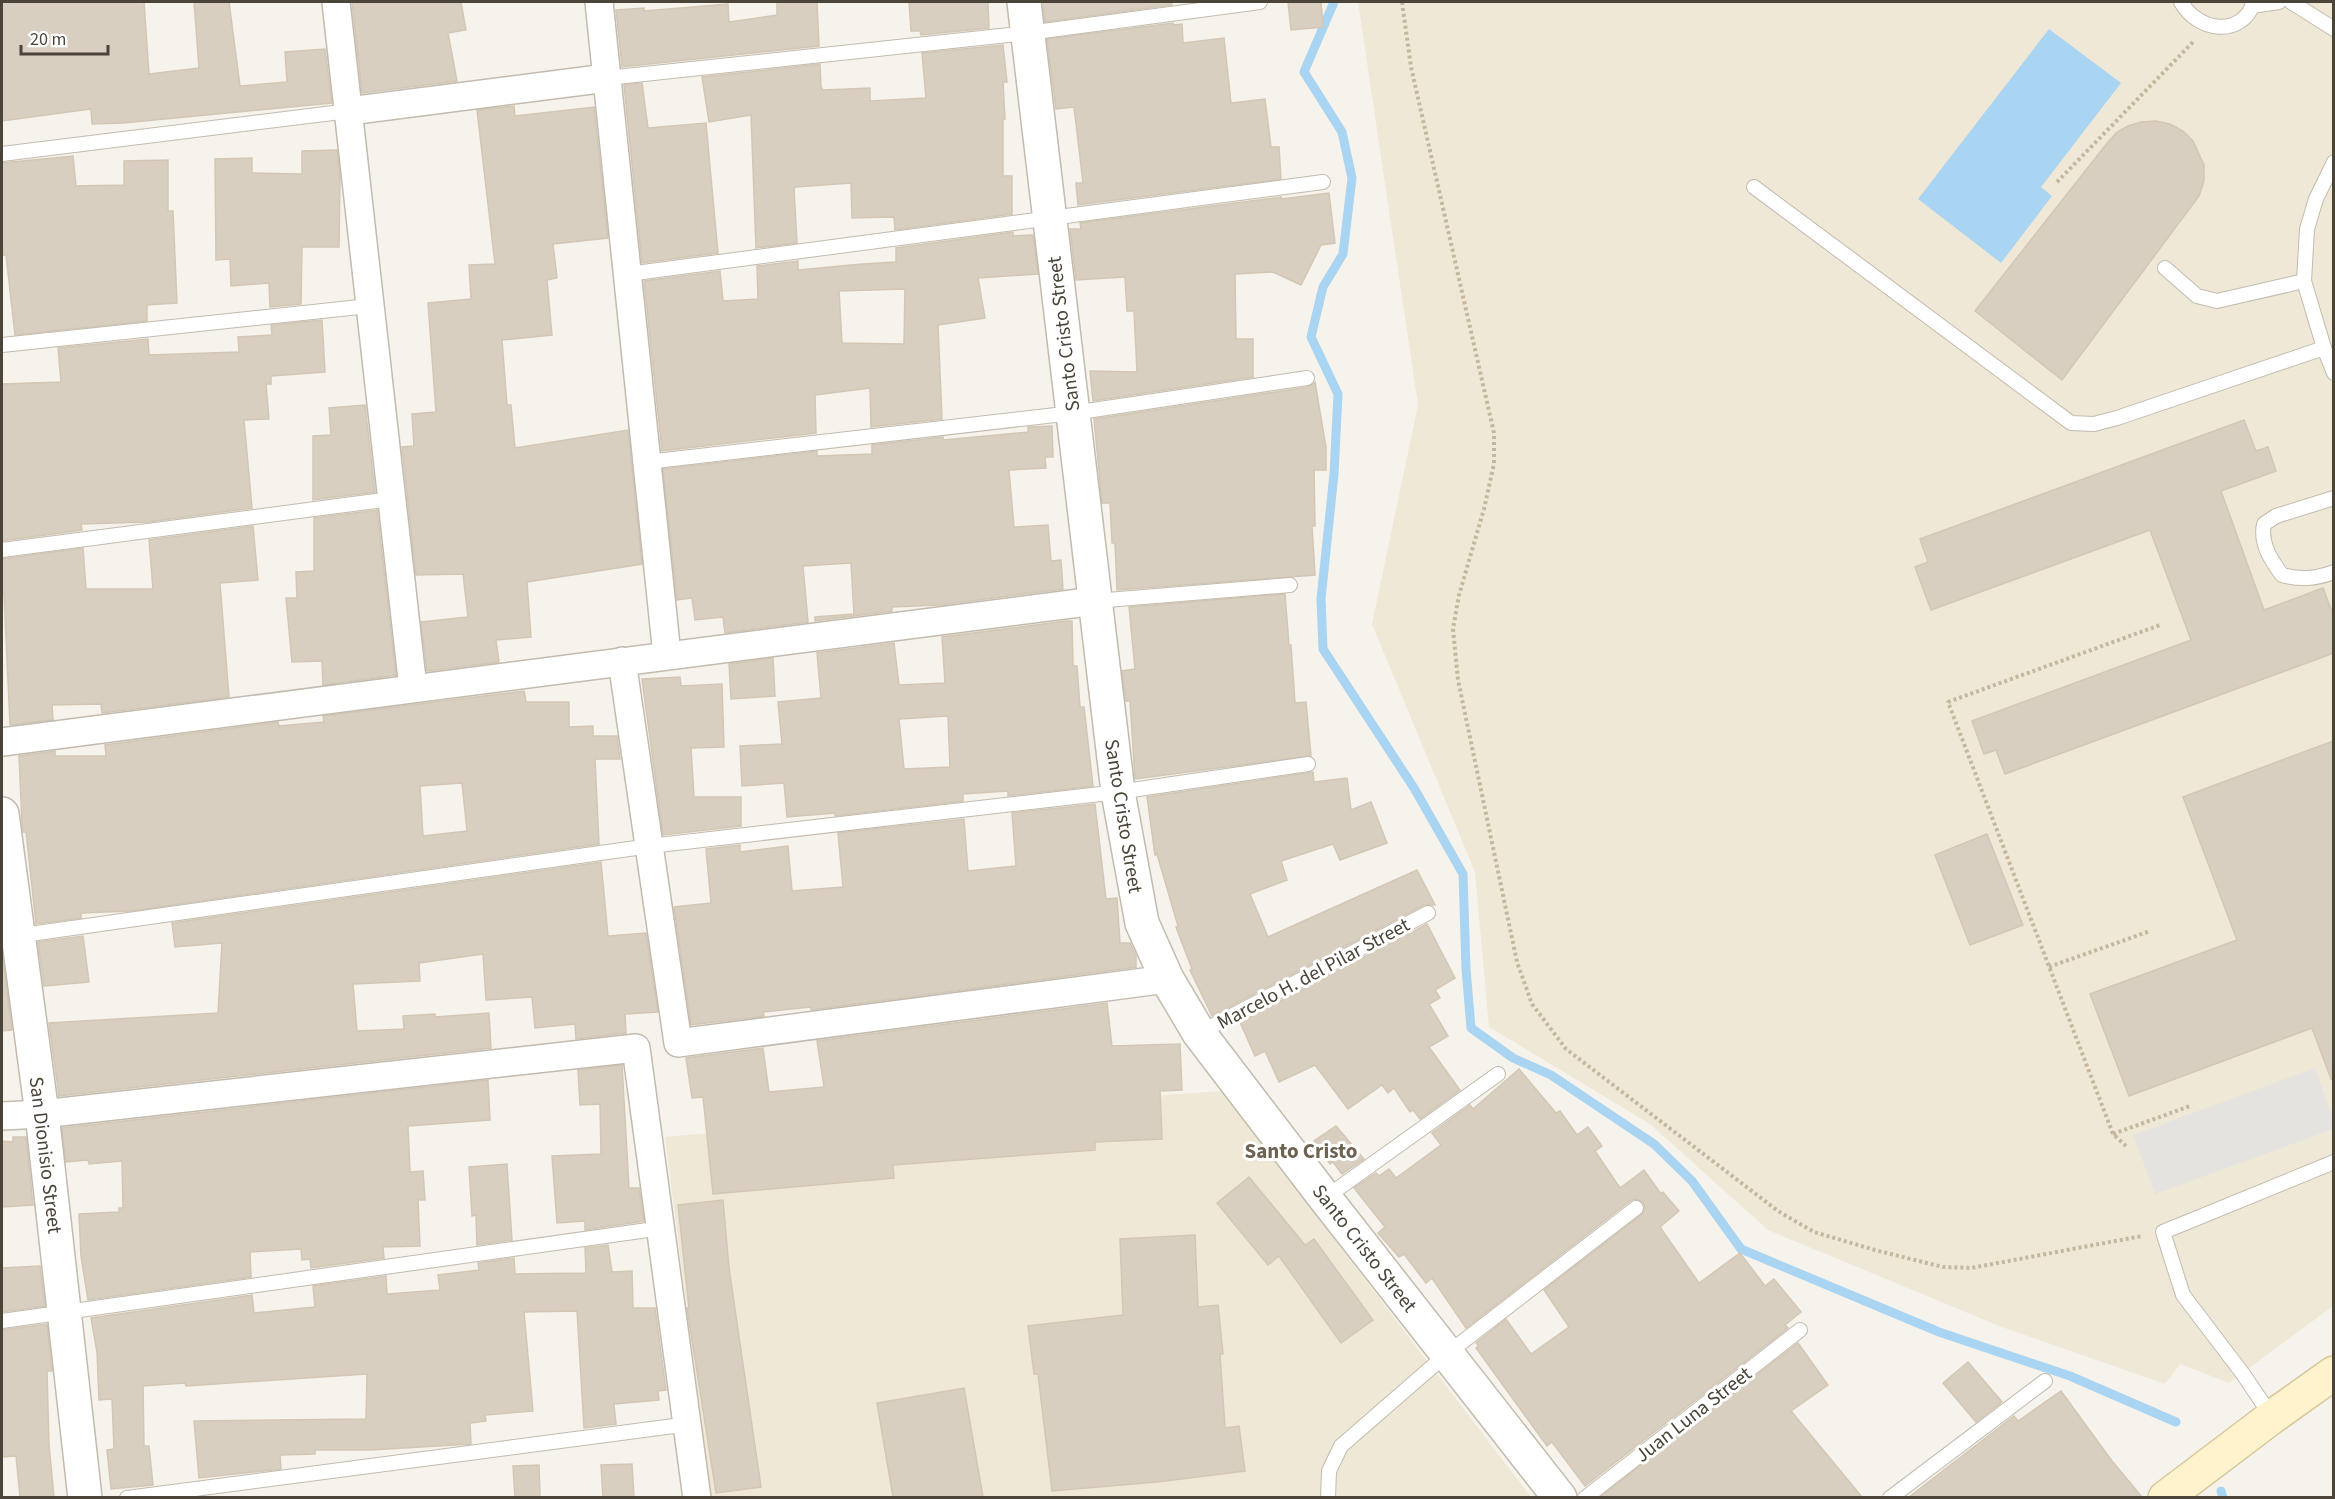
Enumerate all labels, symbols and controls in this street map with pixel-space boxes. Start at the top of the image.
scale bar [21,18,108,56]
text: 20 m [30,27,66,52]
street label: Santo Cristo Street [1041,255,1087,413]
street label: Santo Cristo Street [1097,737,1149,895]
street label: Marcelo H. del Pilar Street [1212,911,1415,1037]
street label: San Dionisio Street [21,1075,69,1235]
district label: Santo Cristo [1245,1136,1357,1166]
street label: Santo Cristo Street [1305,1179,1423,1319]
street label: Juan Luna Street [1629,1360,1758,1469]

